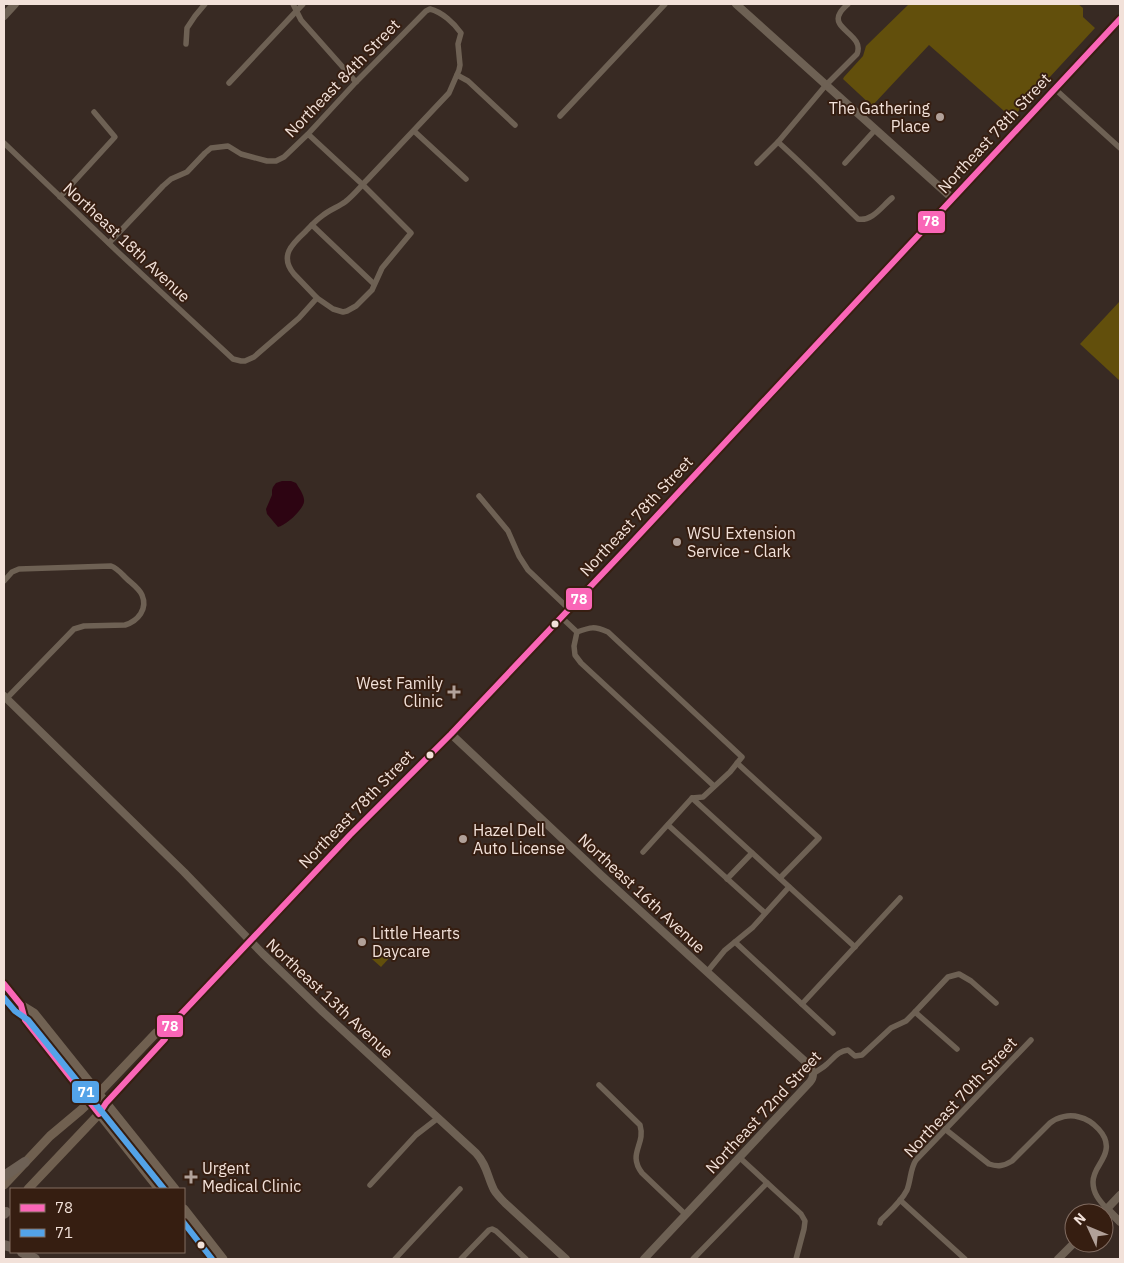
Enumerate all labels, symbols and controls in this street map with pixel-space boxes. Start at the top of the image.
street label: Northeast 84th Street [280,15,404,141]
street label: Northeast 78th Street [933,69,1055,197]
place label: The Gathering Place [829,98,931,136]
marker: The Gathering Place [934,111,946,123]
street label: Northeast 18th Avenue [59,178,195,306]
line badge: 78 [917,210,946,234]
text: 78 [923,212,939,230]
street label: Northeast 78th Street [575,452,697,580]
place label: WSU Extension Service - Clark [687,523,796,561]
marker: WSU Extension Service - Clark [671,536,683,548]
line badge: 78 [565,587,593,611]
text: 78 [571,590,587,608]
unlabelled marker [550,619,560,629]
place label: West Family Clinic [356,673,443,711]
marker: West Family Clinic [447,685,461,699]
street label: Northeast 78th Street [294,746,418,872]
unlabelled marker [425,750,435,760]
place label: Hazel Dell Auto License [473,820,565,858]
street label: Northeast 16th Avenue [574,829,710,957]
marker: Hazel Dell Auto License [457,833,469,845]
place label: Little Hearts Daycare [372,923,460,961]
street label: Northeast 13th Avenue [262,934,398,1062]
marker: Little Hearts Daycare [356,936,368,948]
line badge: 78 [156,1014,184,1038]
text: 78 [162,1017,178,1035]
street label: Northeast 70th Street [899,1033,1021,1161]
street label: Northeast 72nd Street [701,1046,825,1178]
line badge: 71 [71,1080,100,1104]
text: 71 [78,1083,95,1101]
place label: Urgent Medical Clinic [202,1158,301,1196]
marker: Urgent Medical Clinic [184,1170,198,1184]
legend [10,1188,185,1253]
text: 78 [55,1198,73,1217]
north arrow [1064,1203,1114,1253]
text: N [1070,1209,1090,1229]
text: 71 [55,1223,73,1242]
unlabelled marker [196,1240,206,1250]

